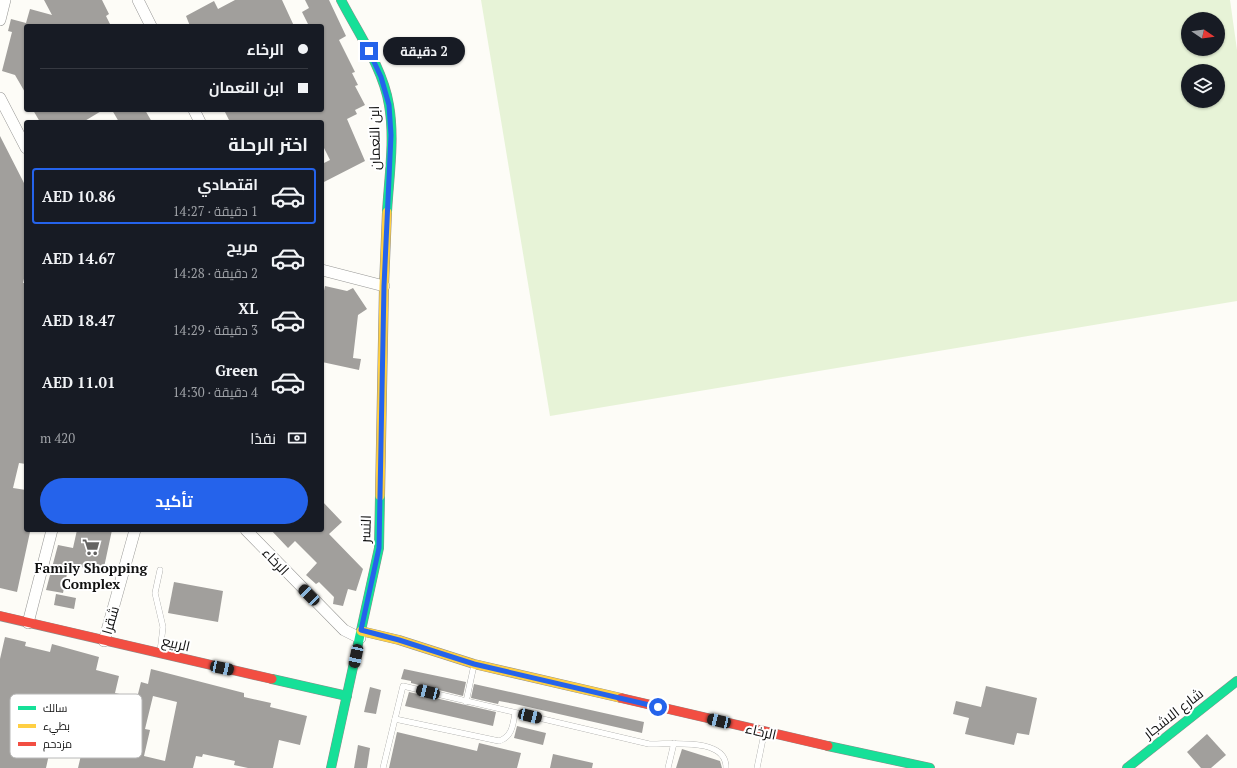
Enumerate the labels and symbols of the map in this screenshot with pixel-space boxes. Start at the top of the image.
north arrow [1181,12,1225,56]
callout: 2 دقيقة [383,37,465,65]
route end [360,42,378,60]
street label: ابن النعمان [364,106,384,170]
street label: النسر [355,515,375,544]
supermarket icon: Family Shopping Complex [81,537,101,557]
street label: الرخاء [258,543,294,579]
place label: Family Shopping Complex [35,558,149,593]
car [296,582,322,608]
street label: شقرا [97,604,123,636]
street label: الربيع [160,631,192,655]
car [348,643,364,669]
car [209,660,235,676]
car [415,683,441,701]
street label: شارع الاشجار [1138,684,1207,743]
legend [10,694,142,758]
route start [649,698,667,716]
text: سالك [43,701,67,715]
car [517,707,543,725]
car [706,712,732,730]
street label: الرخاء [744,718,778,744]
text: بطيء [43,719,70,735]
text: مزدحم [43,737,72,752]

